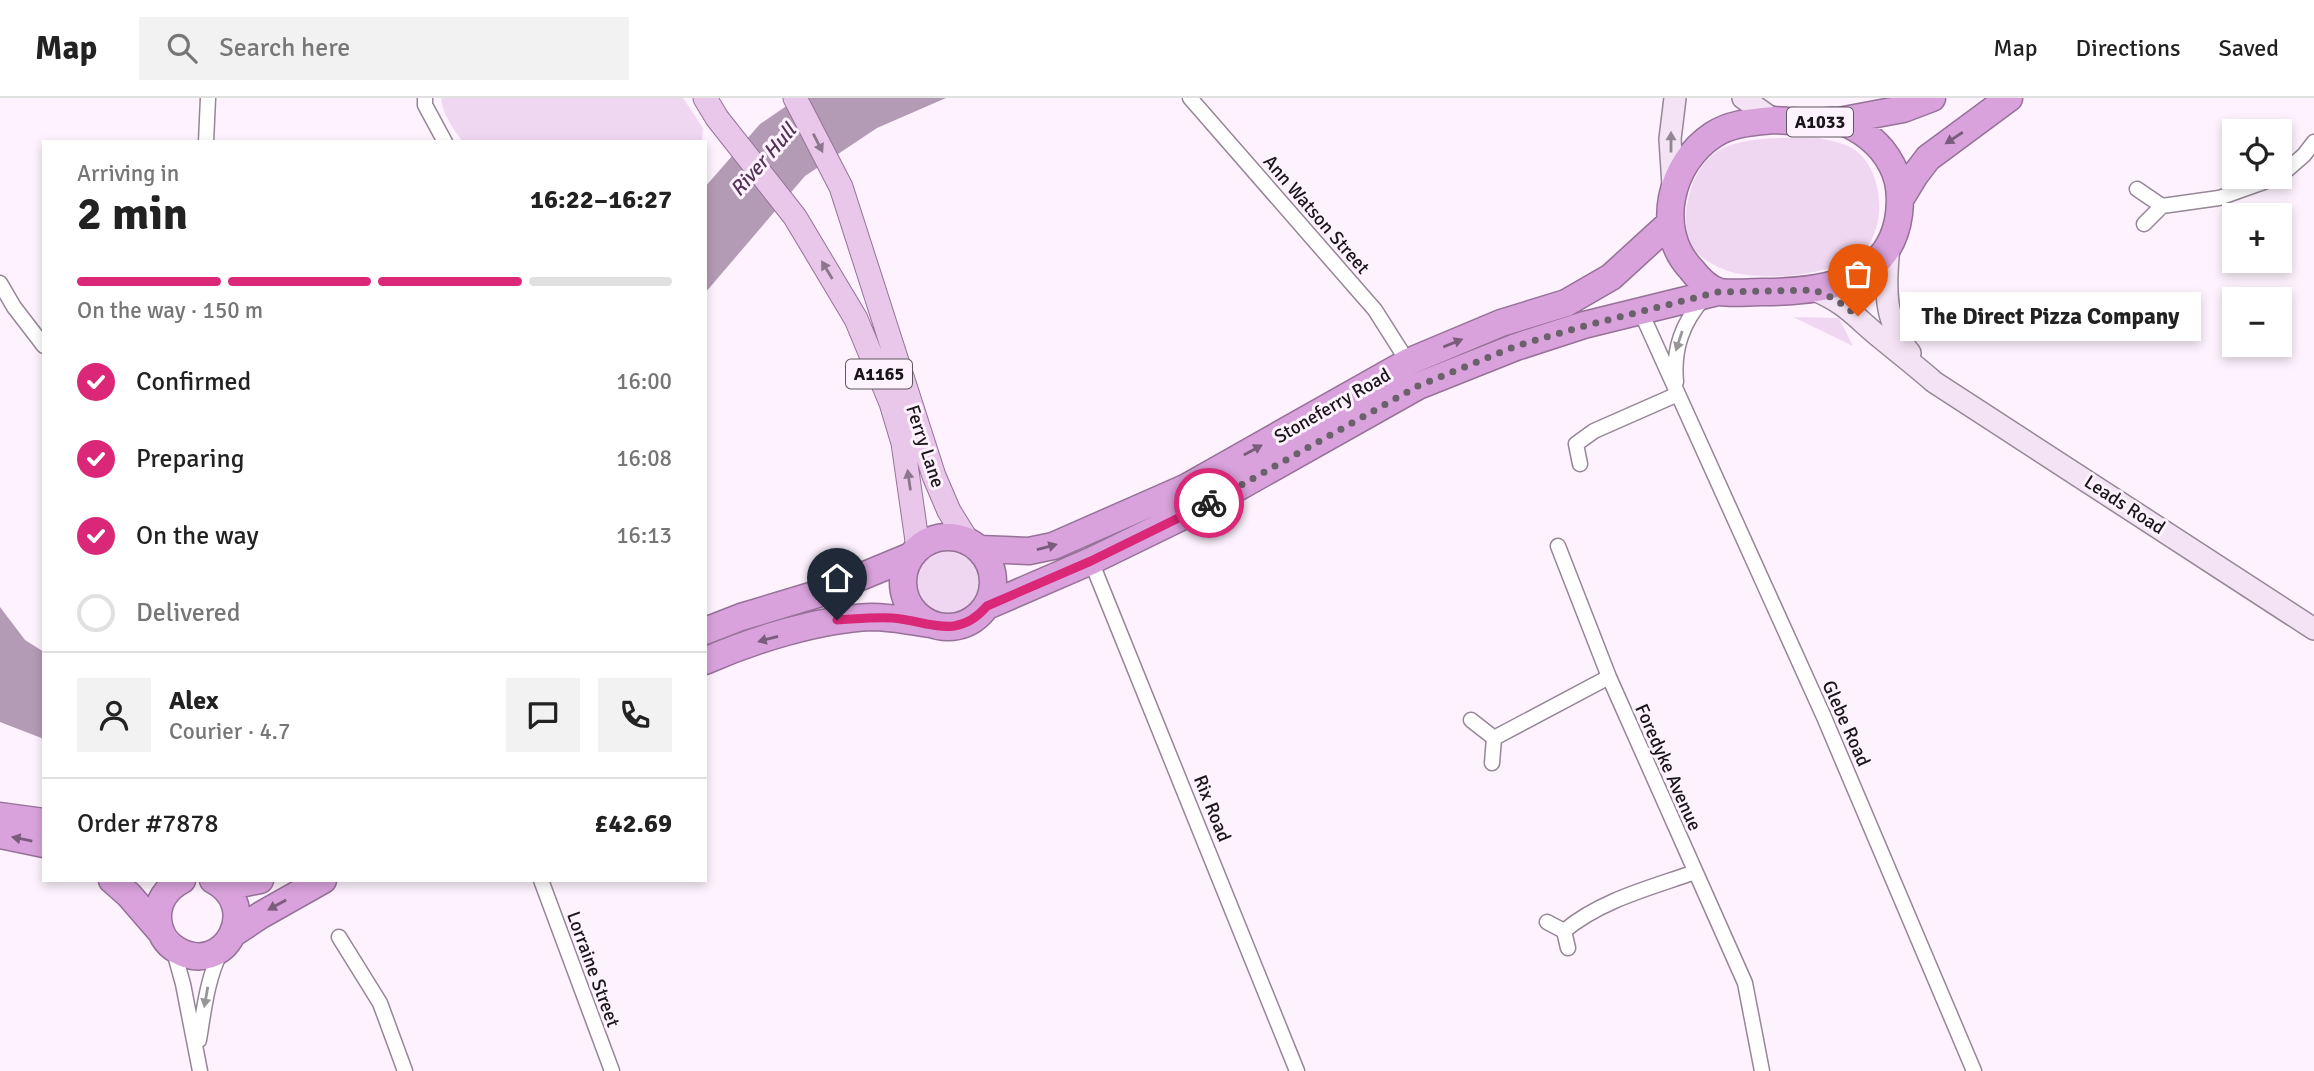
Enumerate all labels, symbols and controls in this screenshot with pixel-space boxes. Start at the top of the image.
search box [139,17,629,80]
text: Map [35,28,97,69]
icon: search [163,29,201,67]
text: Search here [219,32,350,64]
text: Map [1993,33,2038,63]
text: Directions [2076,33,2181,63]
text: Saved [2219,33,2279,63]
road number: A1033 [1787,107,1853,136]
water label: River Hull [724,117,803,202]
map controls [2222,119,2292,357]
button: locate [2222,119,2292,189]
one-way arrow [1665,130,1677,152]
one-way arrow [1945,132,1964,145]
one-way arrow [813,133,824,153]
street label: Ann Watson Street [1258,150,1375,280]
text: Arriving in [77,159,179,188]
text: 16:22–16:27 [530,184,672,216]
text: 2 min [77,186,188,242]
button: + [2222,203,2292,273]
pin [1828,244,1888,316]
icon: bag [1839,255,1877,293]
one-way arrow [820,261,833,280]
button: − [2222,287,2292,357]
callout: The Direct Pizza Company [1900,292,2201,340]
text: On the way · 150 m [77,296,263,325]
text: The Direct Pizza Company [1921,302,2180,331]
one-way arrow [1674,330,1684,351]
one-way arrow [1443,337,1464,348]
road number: A1165 [846,360,912,388]
icon: check [77,363,115,401]
street label: Stoneferry Road [1270,363,1395,449]
text: Confirmed [136,366,251,398]
text: 16:00 [616,367,672,396]
street label: Ferry Lane [900,402,950,491]
icon: check [77,440,115,478]
text: Preparing [136,443,244,475]
text: 16:08 [616,444,672,473]
one-way arrow [1243,444,1263,456]
courier [1174,468,1244,538]
one-way arrow [903,469,914,491]
street label: Leads Road [2079,470,2169,540]
icon: bike [1190,484,1228,522]
icon: check [77,517,115,555]
text: On the way [136,520,259,552]
text: 16:13 [616,521,672,550]
one-way arrow [1037,541,1058,551]
pin [807,548,867,620]
icon: home [818,559,856,597]
text: Delivered [136,597,241,629]
one-way arrow [757,634,778,644]
street label: Glebe Road [1817,677,1876,770]
button: person [77,678,151,752]
button: chat [506,678,580,752]
button: phone [598,678,672,752]
text: Alex [169,685,219,717]
street label: Foredyke Avenue [1629,700,1707,835]
text: Courier · 4.7 [169,717,290,746]
street label: Rix Road [1188,771,1236,845]
text: Order #7878 [77,808,218,840]
text: £42.69 [594,808,672,840]
one-way arrow [11,833,33,844]
one-way arrow [268,899,287,911]
street label: Lorraine Street [561,908,625,1031]
one-way arrow [200,986,211,1008]

